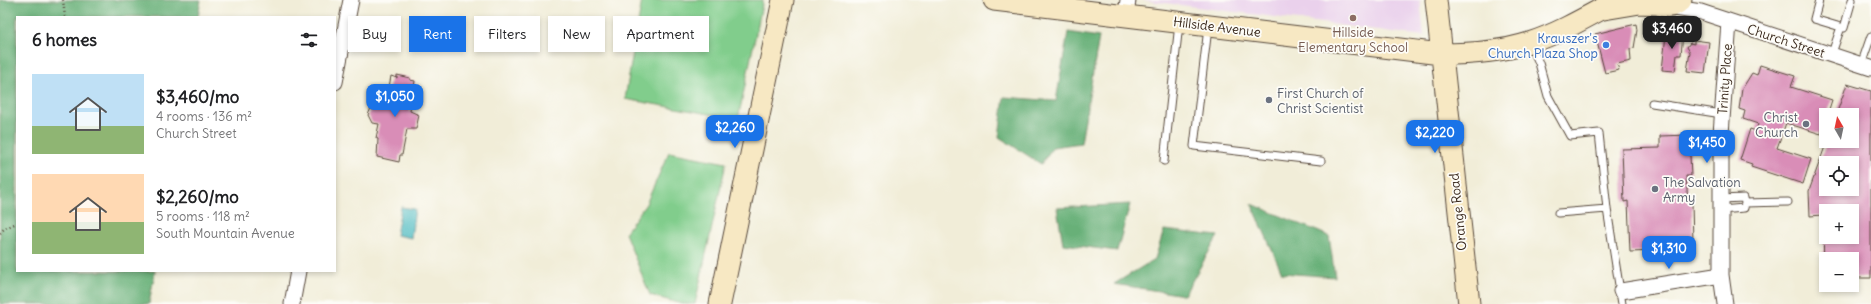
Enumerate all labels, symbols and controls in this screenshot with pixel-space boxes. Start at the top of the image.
street label: Hillside Avenue [1172,13,1262,41]
marker: Hillside Elementary School [1348,13,1358,23]
chip: Buy [348,16,401,52]
chip: Rent [409,16,466,52]
chip: Filters [474,16,540,52]
chip: New [548,16,605,52]
chip: Apartment [613,16,709,52]
pin: $3,460 [1639,16,1705,50]
text: $3,460 [1652,20,1692,37]
street label: Church Street [1745,20,1828,62]
place label: Hillside Elementary School [1298,24,1408,56]
text: 6 homes [32,29,97,51]
icon: filters [298,29,320,51]
place label: Krauszer's Church Plaza Shop [1488,30,1598,62]
marker: Krauszer's Church Plaza Shop [1601,40,1611,50]
street label: Trinity Place [1714,43,1736,115]
pin: $1,050 [362,84,428,118]
place label: First Church of Christ Scientist [1277,85,1364,117]
text: $3,460/mo [156,86,239,108]
text: $1,050 [375,88,415,105]
icon: home [64,90,112,138]
marker: First Church of Christ Scientist [1264,95,1274,105]
text: 4 rooms · 136 m² [156,108,252,125]
north arrow [1819,108,1859,148]
map controls [1819,108,1859,292]
place label: Christ Church [1755,109,1799,141]
pin: $2,260 [702,115,768,149]
text: $2,260 [715,119,755,136]
marker: Christ Church [1801,119,1811,129]
pin: $2,220 [1402,120,1468,154]
text: $2,220 [1415,124,1455,141]
text: Church Street [156,125,237,142]
pin: $1,450 [1674,130,1740,164]
text: $1,450 [1688,134,1726,151]
button: locate [1819,156,1859,196]
street label: Orange Road [1445,172,1471,252]
place label: The Salvation Army [1663,174,1741,206]
marker: The Salvation Army [1650,184,1660,194]
text: $2,260/mo [156,186,239,208]
icon: home [64,190,112,238]
button: + [1819,204,1859,244]
text: 5 rooms · 118 m² [156,208,250,225]
text: South Mountain Avenue [156,225,295,242]
pin: $1,310 [1636,236,1702,270]
text: $1,310 [1651,240,1687,257]
button: − [1819,252,1859,292]

